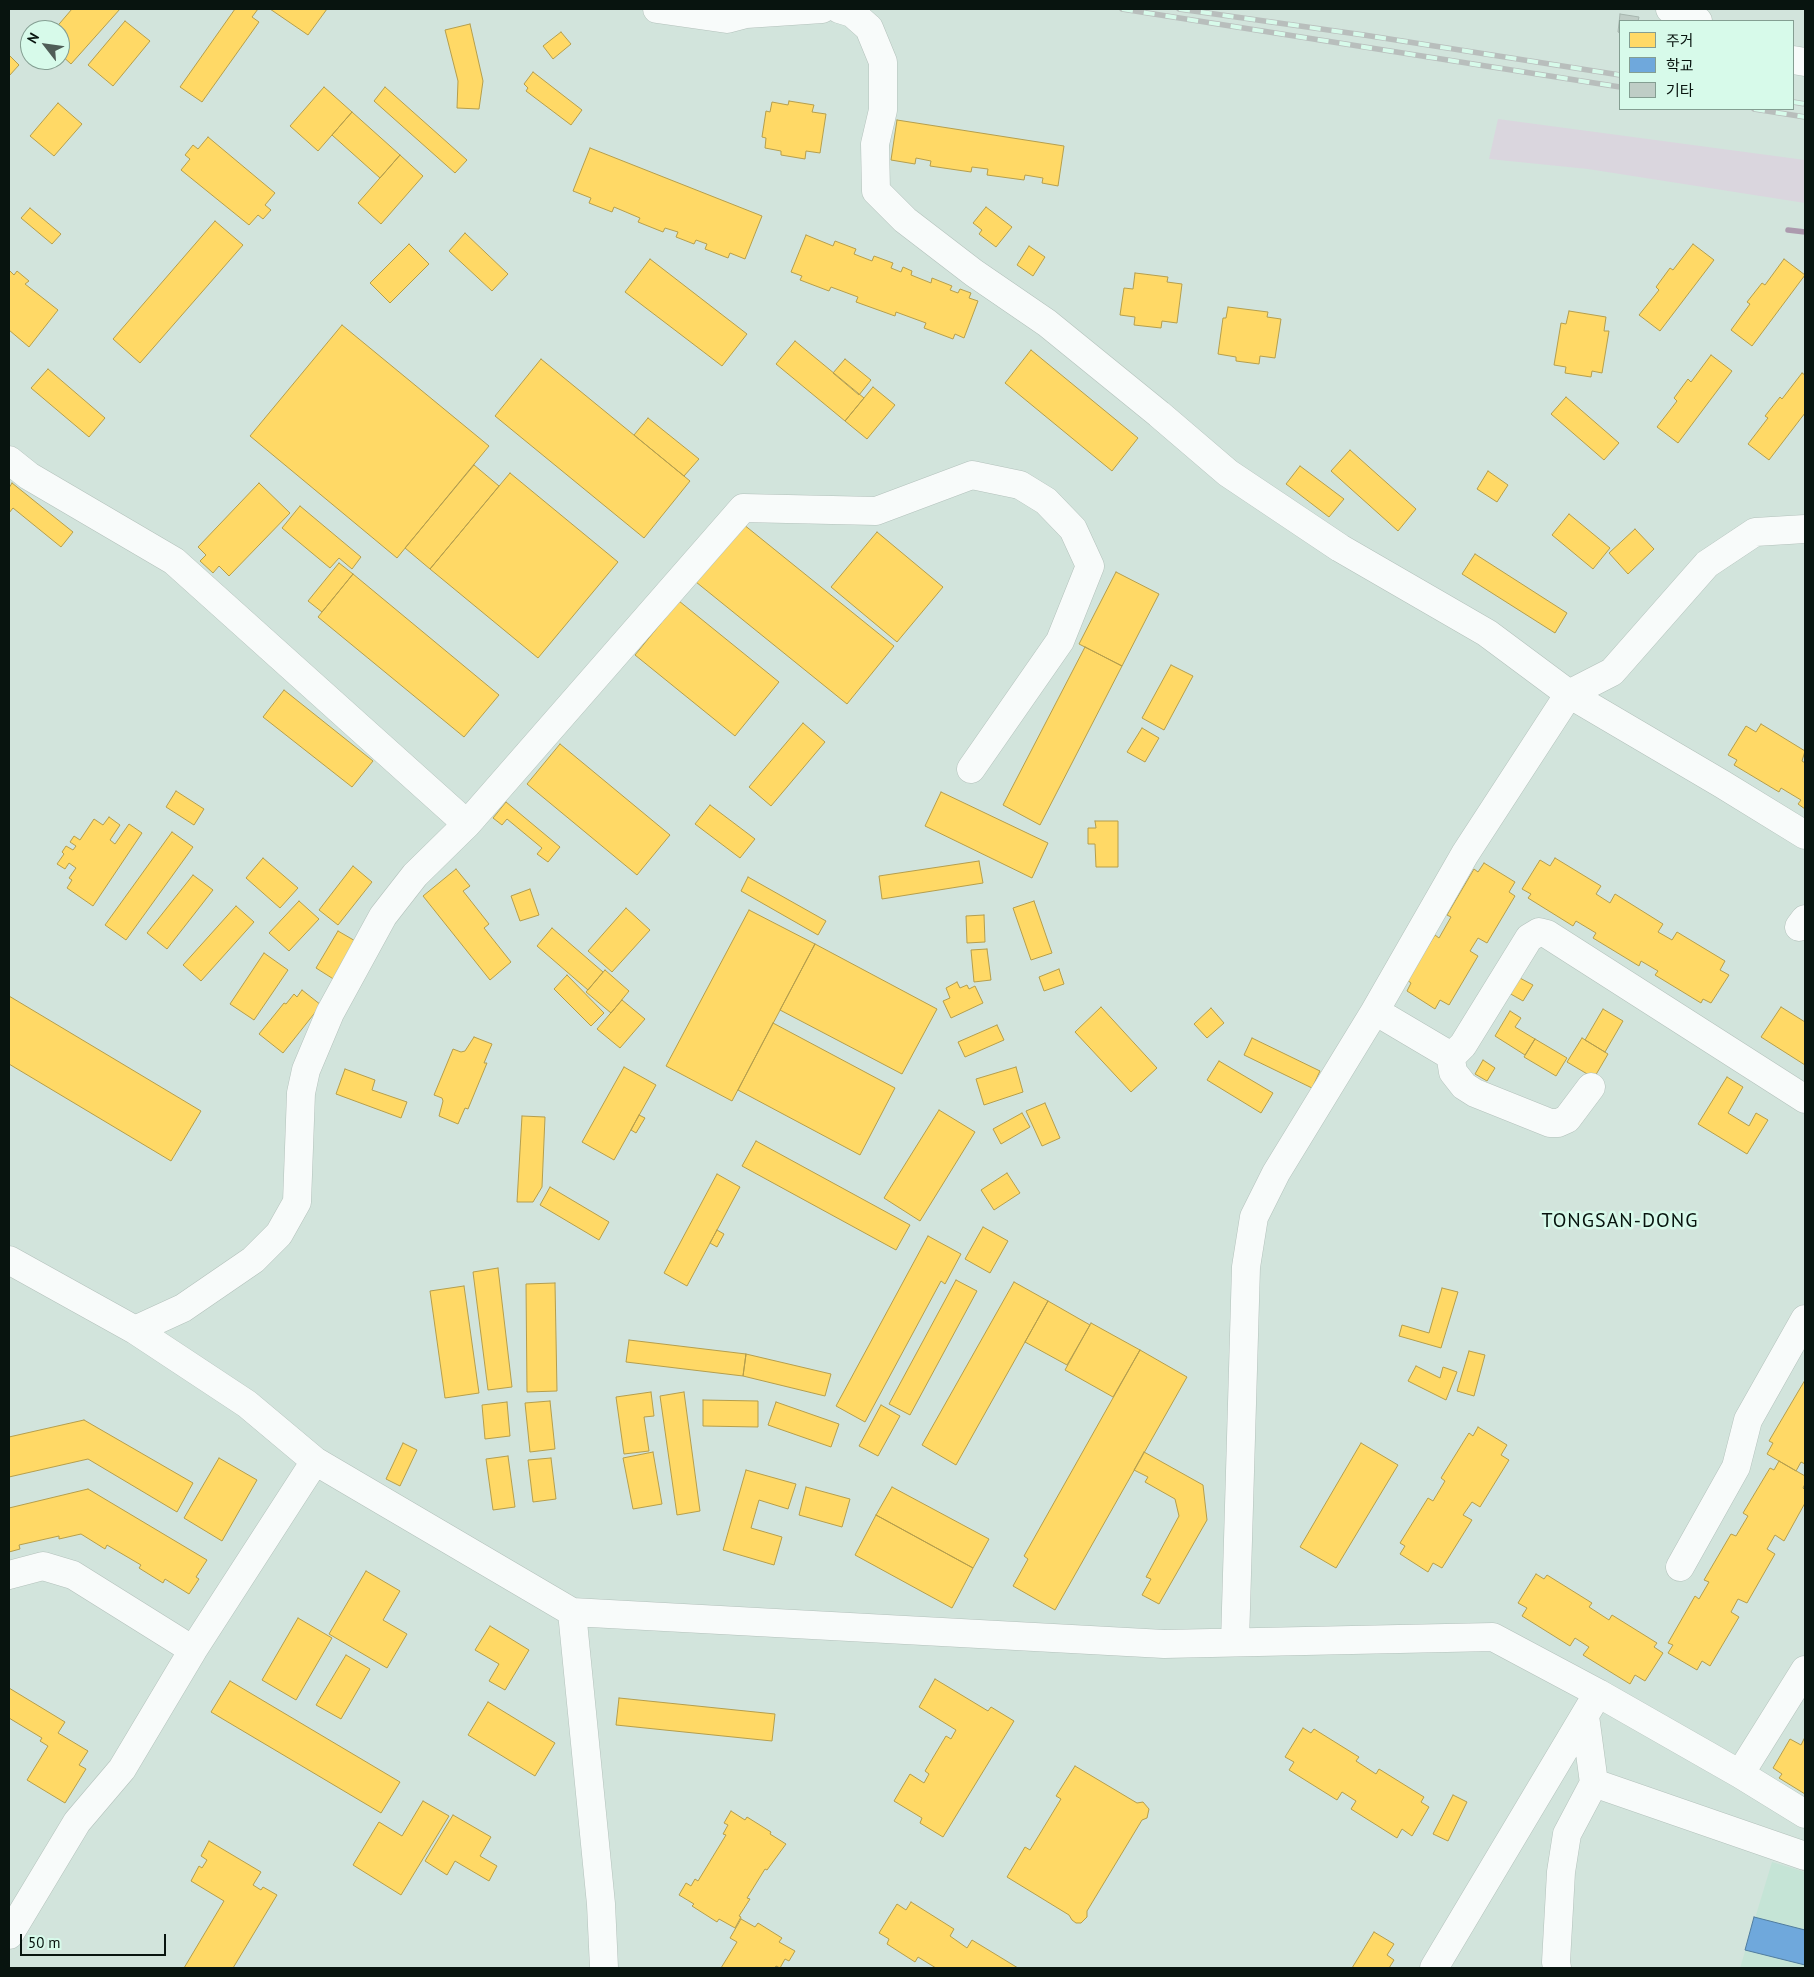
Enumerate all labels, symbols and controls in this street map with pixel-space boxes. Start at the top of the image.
north arrow [20,20,70,70]
legend [1619,20,1794,110]
text: N [23,30,43,46]
text: 주거 [1666,31,1694,50]
text: 학교 [1666,56,1694,75]
text: 기타 [1666,81,1694,100]
district label: TONGSAN-DONG [1540,1209,1700,1233]
scale bar [22,1924,169,1956]
text: 50 m [28,1933,61,1952]

